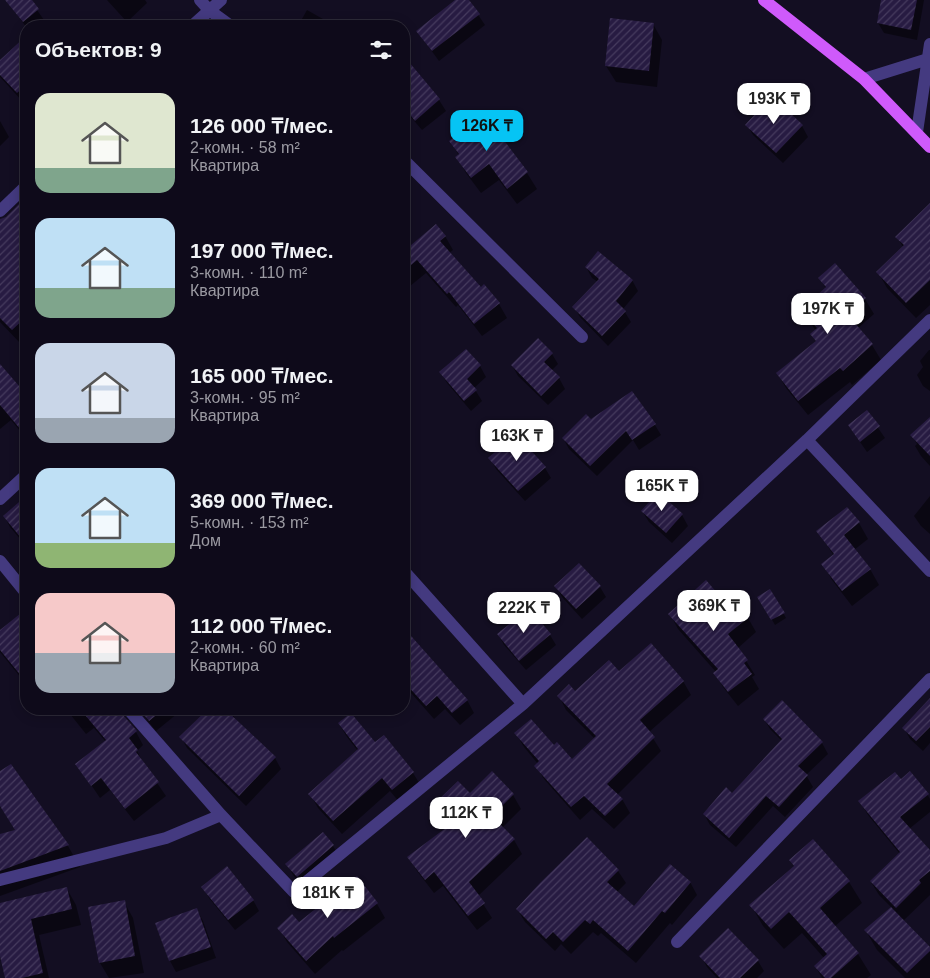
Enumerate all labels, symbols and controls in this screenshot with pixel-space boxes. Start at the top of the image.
icon: filters [367,36,395,64]
text: Объектов: 9 [35,38,162,61]
pin: 193K ₸ [733,82,815,125]
text: 193K ₸ [748,90,800,107]
pin: 126K ₸ [446,110,528,152]
icon: home [75,113,135,173]
text: 126 000 ₸/мес. [190,114,334,137]
text: 126K ₸ [461,117,513,134]
text: 2-комн. · 58 m² [190,139,300,156]
text: Квартира [190,157,259,174]
icon: home [75,238,135,298]
text: 197 000 ₸/мес. [190,239,334,262]
text: 3-комн. · 110 m² [190,264,307,281]
text: Квартира [190,282,259,299]
pin: 197K ₸ [787,292,869,335]
text: 197K ₸ [802,300,854,317]
icon: home [75,363,135,423]
text: 165 000 ₸/мес. [190,364,334,387]
text: 3-комн. · 95 m² [190,389,300,406]
text: Квартира [190,407,259,424]
pin: 163K ₸ [476,420,558,462]
text: 163K ₸ [491,427,543,444]
pin: 165K ₸ [621,470,703,512]
text: 165K ₸ [636,477,688,494]
icon: home [75,488,135,548]
text: 369 000 ₸/мес. [190,489,334,512]
text: 5-комн. · 153 m² [190,514,309,531]
text: Дом [190,532,221,549]
pin: 369K ₸ [673,590,755,632]
pin: 222K ₸ [483,592,565,634]
text: 369K ₸ [688,597,740,614]
text: 222K ₸ [498,599,550,616]
icon: home [75,613,135,673]
text: 112 000 ₸/мес. [190,614,332,637]
text: 2-комн. · 60 m² [190,639,300,656]
text: Квартира [190,657,259,674]
pin: 112K ₸ [425,796,507,839]
text: 112K ₸ [441,804,491,821]
pin: 181K ₸ [287,876,369,919]
text: 181K ₸ [302,884,354,901]

